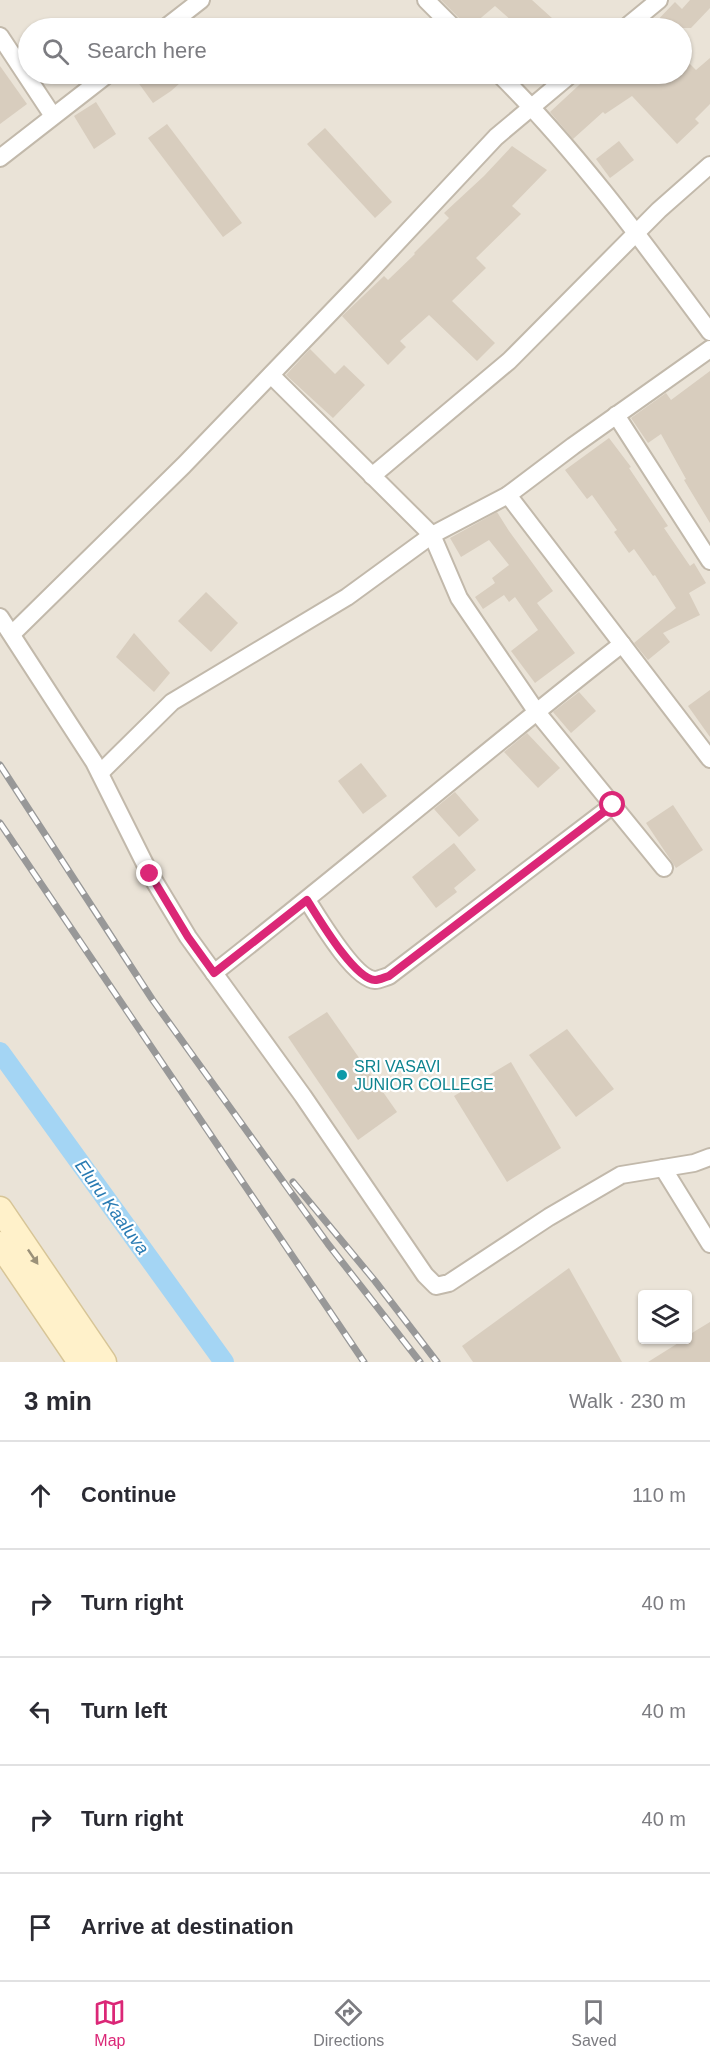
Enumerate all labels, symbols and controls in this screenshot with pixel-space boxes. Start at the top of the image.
search box [18,18,692,84]
icon: search [39,35,72,68]
text: Search here [87,38,207,63]
route start [599,791,625,817]
route end [136,860,162,886]
place label: SRI VASAVI JUNIOR COLLEGE [354,1058,494,1093]
marker: SRI VASAVI JUNIOR COLLEGE [335,1068,349,1082]
water label: Eluru Kaaluva [71,1156,153,1258]
one-way arrow [27,1249,39,1265]
map controls [638,1290,692,1344]
button: layers [638,1290,692,1344]
text: 3 min [24,1386,92,1416]
text: Walk · 230 m [569,1390,686,1412]
icon: ahead [24,1479,57,1512]
text: Continue [81,1482,176,1507]
text: 110 m [632,1484,686,1506]
icon: right [24,1587,57,1620]
text: Turn right [81,1590,183,1615]
text: 40 m [642,1592,686,1614]
icon: left [24,1695,57,1728]
text: Turn left [81,1698,167,1723]
text: 40 m [642,1700,686,1722]
icon: right [24,1803,57,1836]
text: Turn right [81,1806,183,1831]
text: 40 m [642,1808,686,1830]
icon: arrive [24,1911,57,1944]
text: Arrive at destination [81,1914,294,1939]
tab: Map [93,1996,126,2050]
tab: Directions [313,1996,384,2050]
tab: Saved [571,1996,617,2050]

